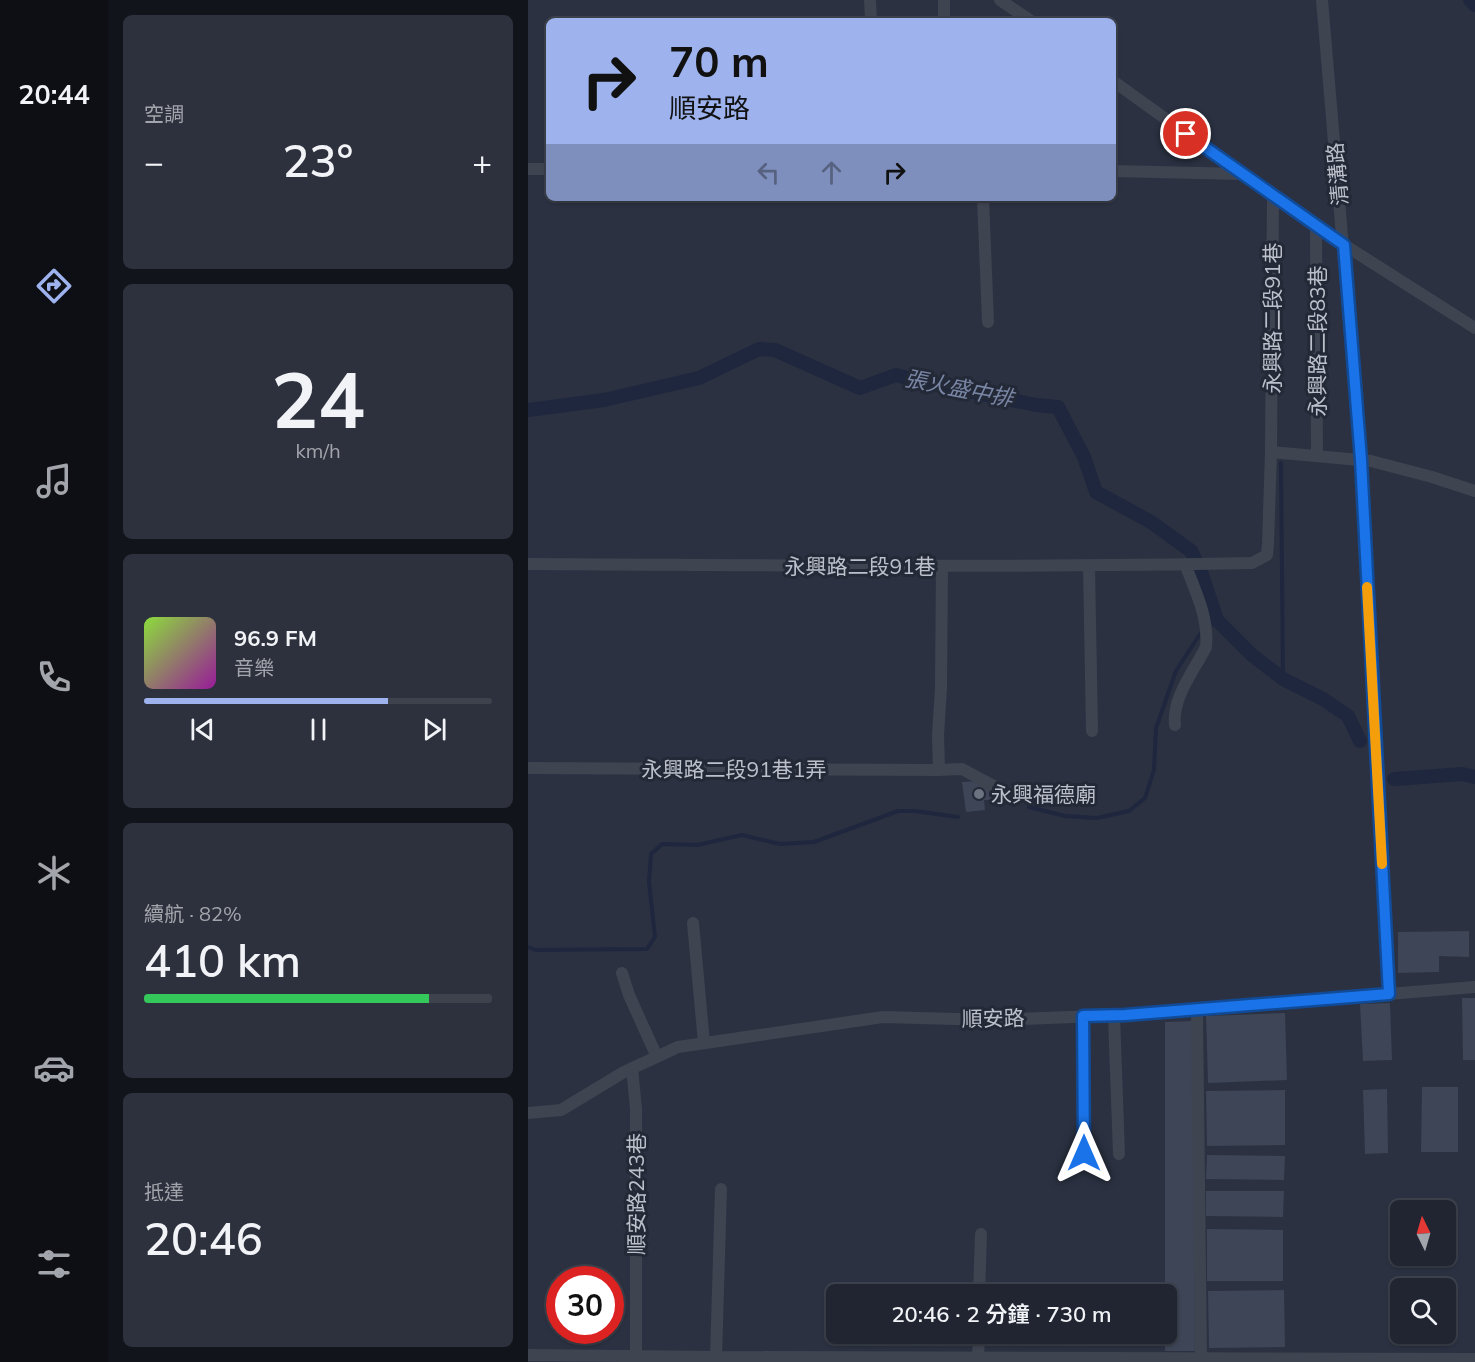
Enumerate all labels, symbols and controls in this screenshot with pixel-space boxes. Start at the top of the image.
text: 70 m [669,35,769,88]
icon: right [570,42,648,120]
text: 20:44 [18,77,90,111]
text: 順安路 [669,91,750,125]
text: 空調 [144,101,184,126]
pin [1160,108,1211,159]
icon: arrive [1169,117,1202,150]
text: 23° [283,132,353,188]
text: − [144,141,164,182]
text: + [472,141,492,182]
street label: 清溝路 [1321,141,1353,207]
icon: left [752,156,785,189]
icon: ahead [815,156,848,189]
icon: right [878,156,911,189]
street label: 永興路二段91巷 [1259,242,1285,394]
icon: directions [33,265,75,307]
street label: 永興路二段83巷 [1304,265,1330,417]
text: 24 [271,350,365,448]
water label: 張火盛中排 [902,364,1019,413]
text: km/h [295,438,341,463]
icon: music [33,460,75,502]
street label: 永興路二段91巷 [784,553,936,579]
text: 96.9 FM [234,624,317,652]
text: 音樂 [234,655,274,680]
icon: phone [33,656,75,698]
icon: previous [186,713,219,746]
icon: pause [302,713,335,746]
icon: next [418,713,451,746]
street label: 永興路二段91巷1弄 [642,756,826,782]
place label: 永興福德廟 [991,781,1096,807]
marker: 永興福德廟 [972,787,986,801]
icon: climate [33,852,75,894]
text: 續航 · 82% [144,901,242,926]
text: 410 km [144,932,301,988]
street label: 順安路 [961,1004,1025,1032]
icon: car [33,1047,75,1089]
position arrow [1052,1121,1116,1185]
street label: 順安路243巷 [623,1133,649,1255]
text: 抵達 [144,1179,184,1204]
north arrow [1390,1200,1456,1266]
map controls [1390,1200,1456,1344]
text: 20:46 [144,1210,263,1266]
icon: filters [33,1243,75,1285]
speed limit sign: 30 [546,1266,624,1344]
button: search [1390,1278,1456,1344]
text: 20:46 · 2 分鐘 · 730 m [891,1300,1112,1328]

